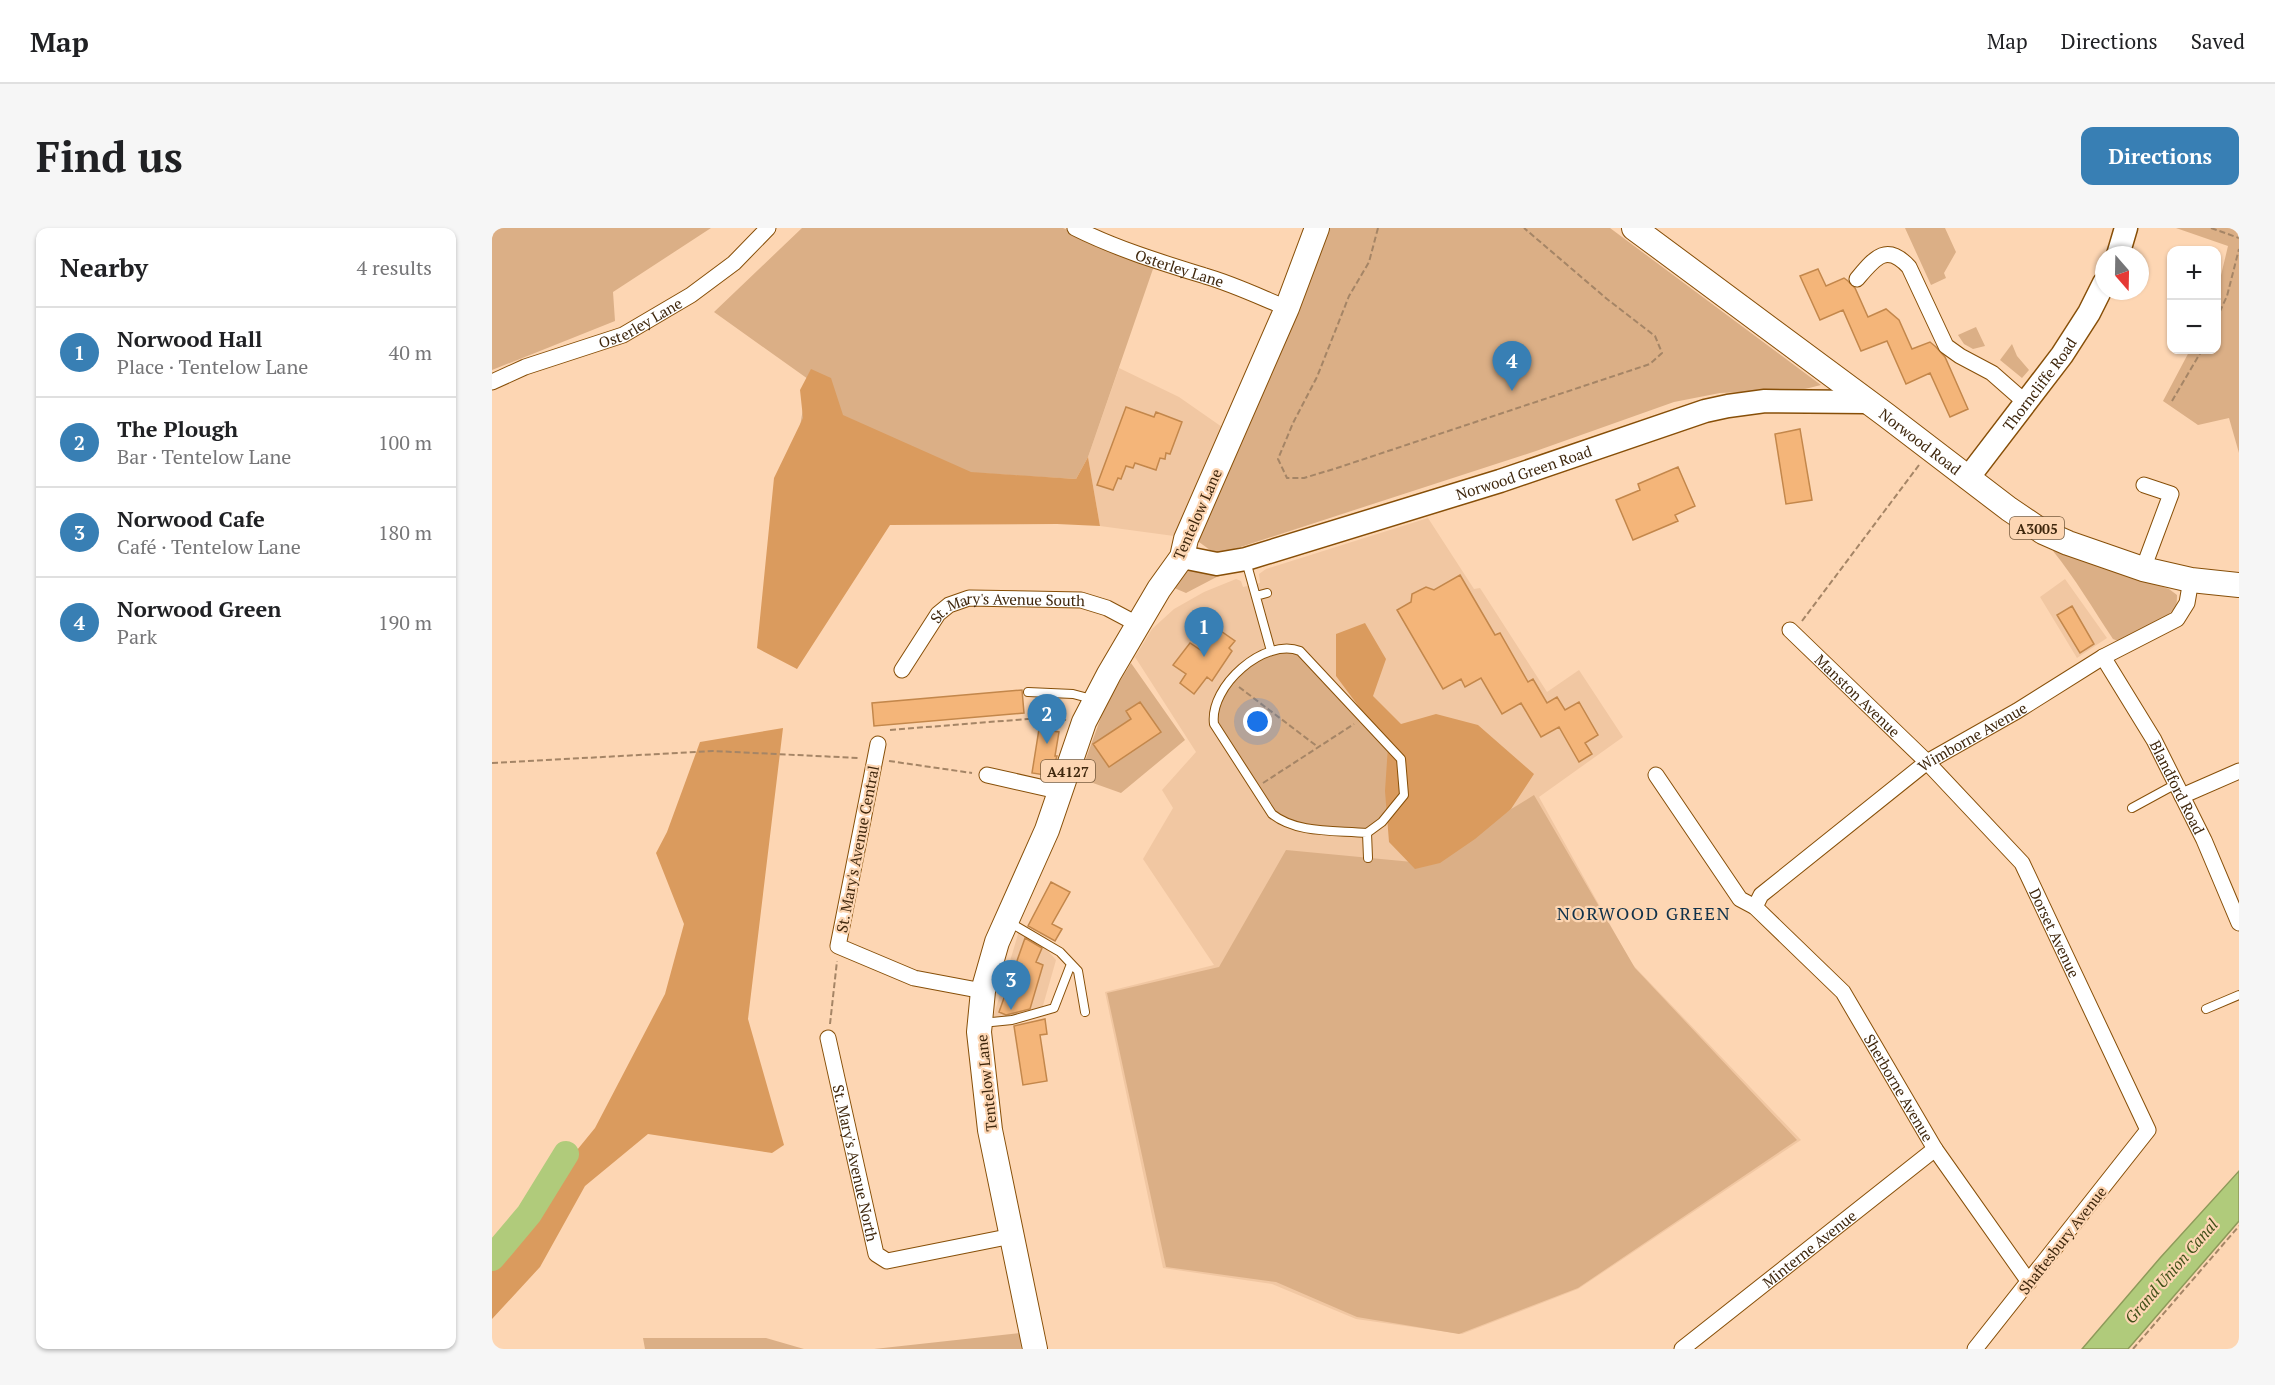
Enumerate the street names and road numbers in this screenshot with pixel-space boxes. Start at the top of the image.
street label: Osterley Lane [1133,244,1227,291]
street label: Osterley Lane [596,293,685,352]
street label: Thorncliffe Road [1998,334,2081,435]
street label: Norwood Road [1875,404,1965,479]
street label: Norwood Green Road [1453,440,1594,504]
street label: Tentelow Lane [1168,465,1226,563]
road number: A3005 [2010,517,2064,539]
street label: St. Mary's Avenue South [925,588,1085,627]
street label: Manston Avenue [1811,649,1905,741]
street label: Wimborne Avenue [1913,697,2031,776]
street label: Blandford Road [2146,737,2209,838]
road number: A4127 [1041,760,1095,782]
street label: St. Mary's Avenue Central [831,764,883,934]
street label: Dorset Avenue [2025,885,2085,981]
street label: Sherborne Avenue [1860,1030,1938,1145]
street label: Tentelow Lane [971,1034,1001,1132]
street label: St. Mary's Avenue North [829,1083,883,1243]
street label: Shaftesbury Avenue [2014,1182,2110,1298]
street label: Minterne Avenue [1758,1205,1860,1292]

